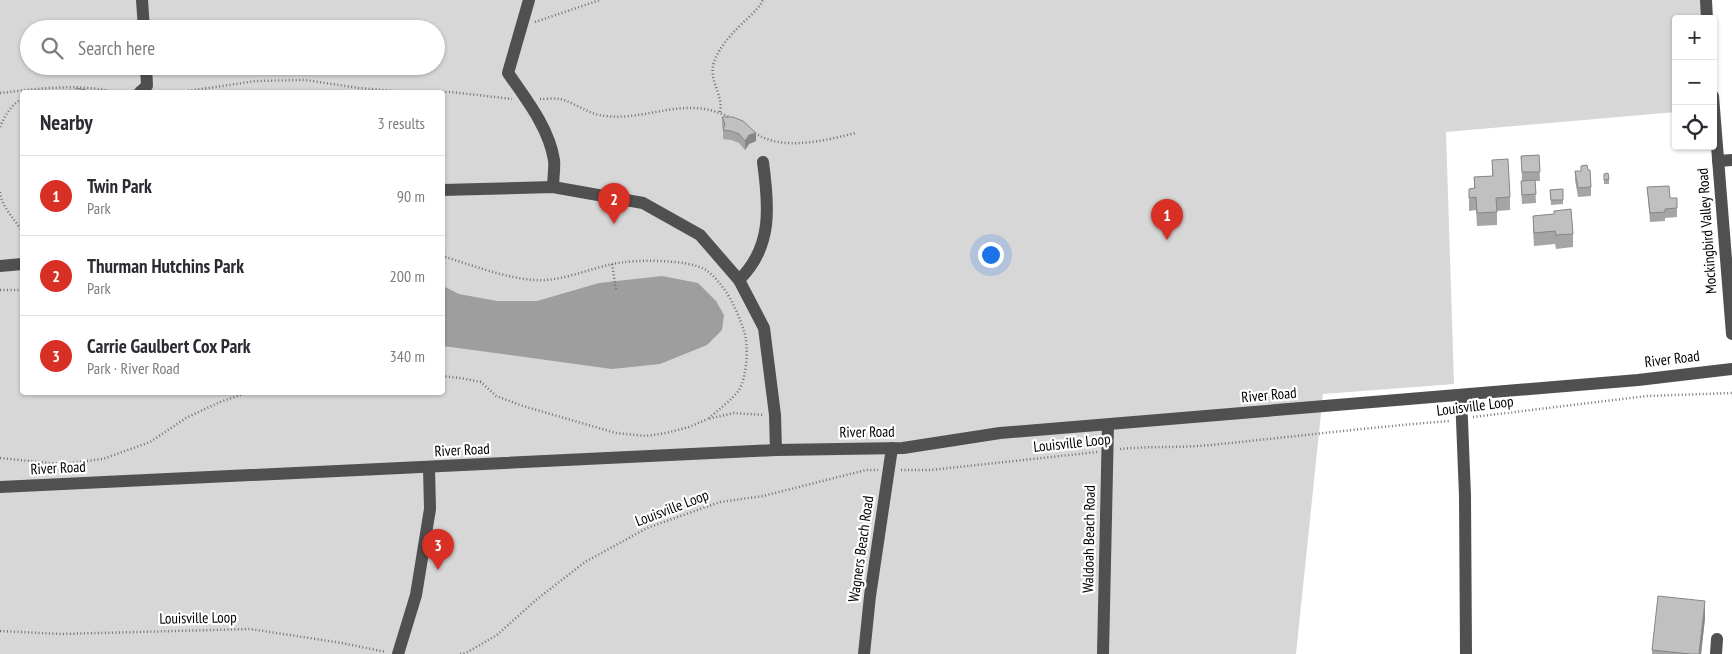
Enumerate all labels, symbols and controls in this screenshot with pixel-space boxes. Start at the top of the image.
map controls [1672,15,1717,150]
button: + [1672,15,1717,60]
search box [20,20,445,75]
icon: search [38,34,66,62]
text: Search here [78,36,155,60]
button: − [1672,60,1717,105]
button: locate [1672,105,1717,150]
text: Nearby [40,109,93,136]
text: 3 results [378,113,425,133]
street label: Mockingbird Valley Road [1693,168,1720,295]
text: Twin Park [87,174,152,198]
pin: 2 [598,183,630,224]
text: 1 [52,186,60,206]
text: 90 m [397,186,425,206]
text: Park [87,198,111,218]
pin: 1 [1151,199,1183,240]
your location [978,242,1004,268]
text: Thurman Hutchins Park [87,254,244,278]
text: 2 [52,266,60,286]
text: 200 m [390,266,425,286]
text: Park [87,278,111,298]
text: Carrie Gaulbert Cox Park [87,334,251,358]
text: 3 [52,346,60,366]
text: 340 m [390,346,425,366]
street label: River Road [1643,346,1701,371]
text: Park · River Road [87,358,180,378]
street label: River Road [1241,383,1297,406]
street label: Louisville Loop [1435,391,1514,420]
street label: River Road [839,422,895,441]
street label: Louisville Loop [1032,429,1111,456]
street label: River Road [434,439,490,460]
street label: River Road [30,457,86,478]
street label: Louisville Loop [632,485,711,530]
street label: Waldoah Beach Road [1078,485,1099,593]
street label: Wagners Beach Road [844,495,877,603]
pin: 3 [422,529,454,570]
street label: Louisville Loop [159,607,237,628]

